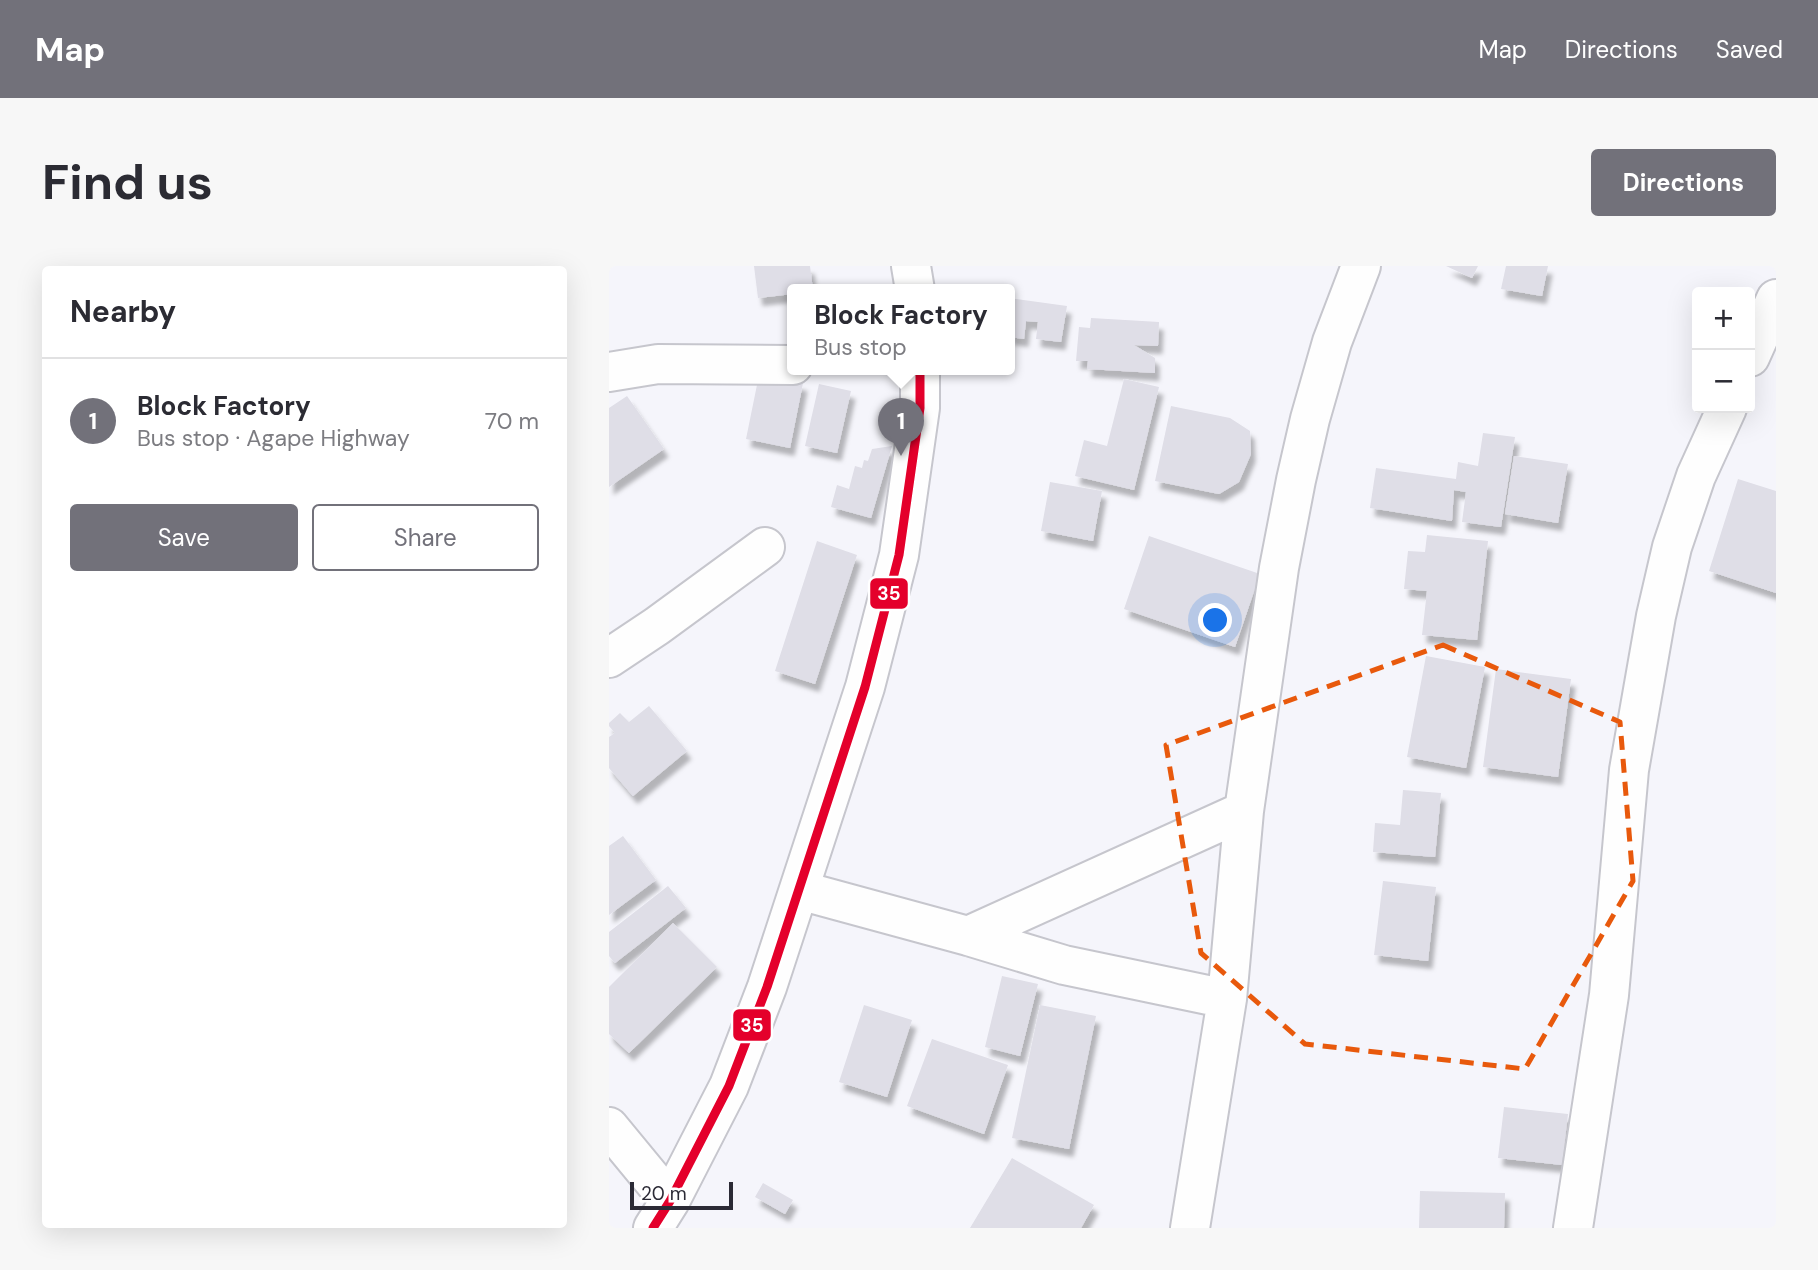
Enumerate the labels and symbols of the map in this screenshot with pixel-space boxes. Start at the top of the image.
pin: 1 [878,398,924,456]
line badge: 35 [869,577,909,610]
text: 35 [877,581,901,606]
your location [1198,603,1232,637]
line badge: 35 [732,1008,772,1042]
text: 35 [740,1013,764,1038]
scale bar [630,1179,733,1211]

